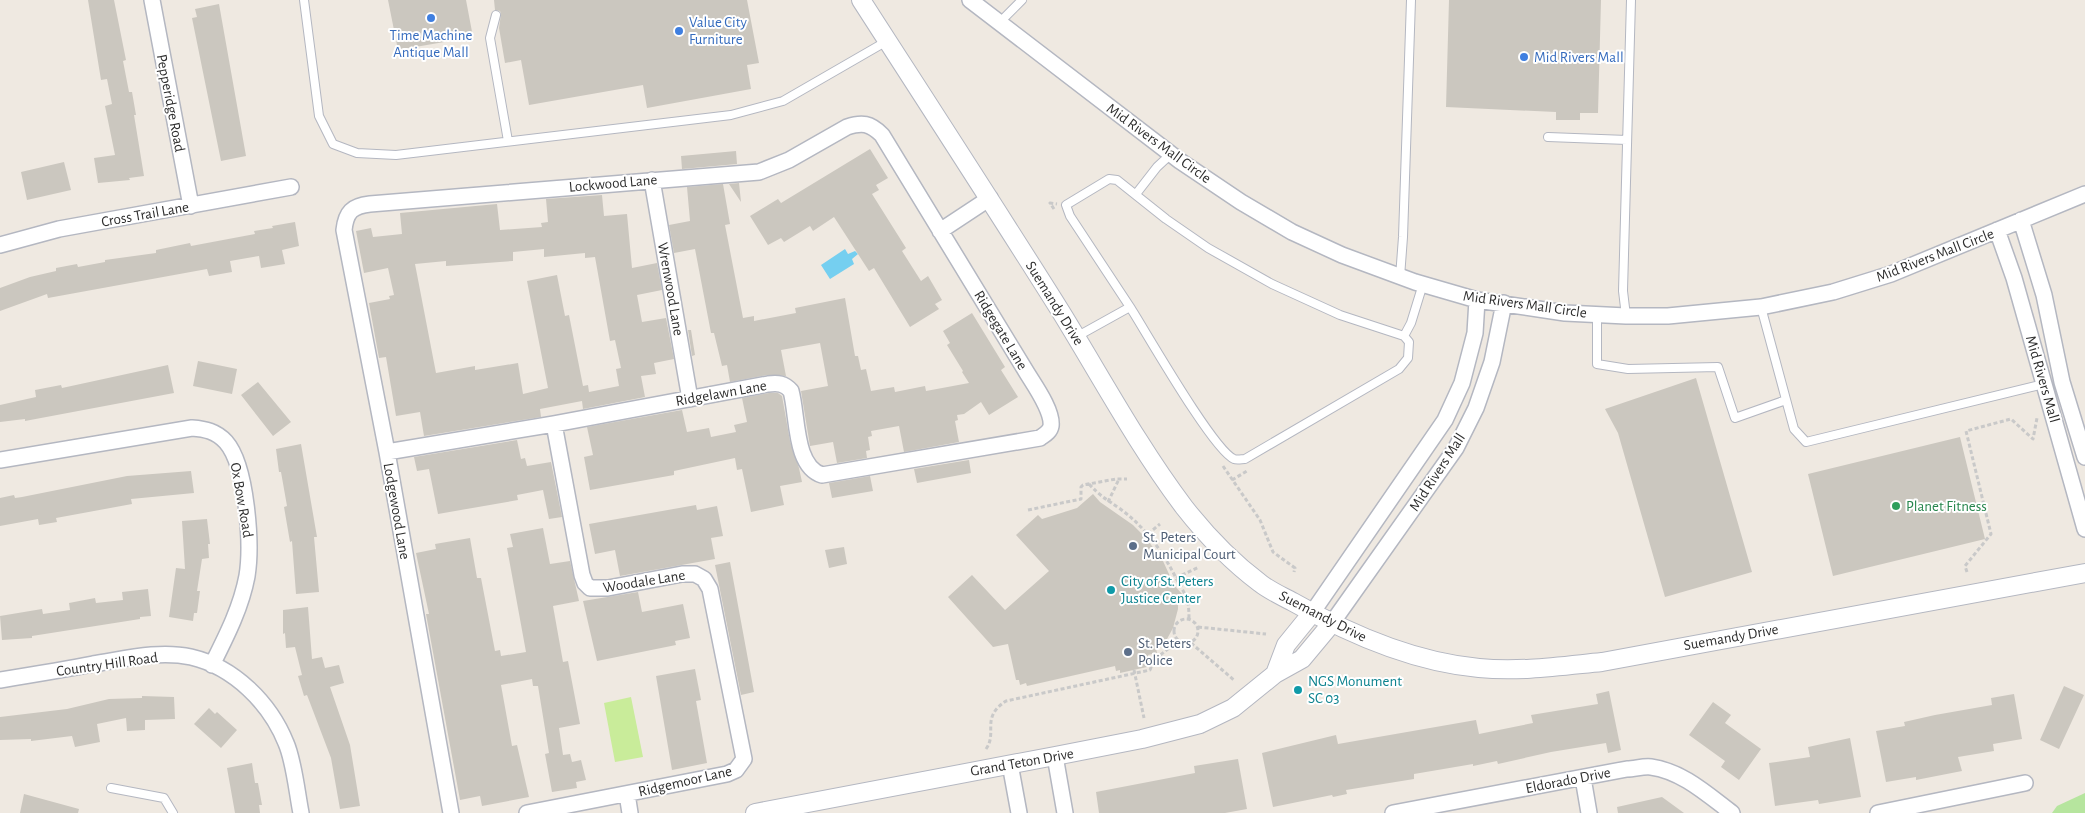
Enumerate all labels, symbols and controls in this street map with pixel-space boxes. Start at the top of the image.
marker: Time Machine Antique Mall [425,12,437,24]
place label: Value City Furniture [689,15,748,47]
marker: Value City Furniture [673,25,685,37]
place label: Time Machine Antique Mall [390,28,472,60]
place label: Mid Rivers Mall [1534,50,1624,65]
marker: Mid Rivers Mall [1518,51,1530,63]
street label: Pepperidge Road [154,53,187,153]
street label: Mid Rivers Mall Circle [1104,101,1214,186]
street label: Lockwood Lane [568,172,658,195]
street label: Cross Trail Lane [100,199,190,230]
street label: Mid Rivers Mall Circle [1874,226,1996,285]
street label: Wrenwood Lane [655,241,686,337]
street label: Suemandy Drive [1023,259,1086,348]
street label: Ridgegate Lane [971,288,1030,373]
street label: Mid Rivers Mall Circle [1462,288,1588,321]
street label: Mid Rivers Mall [2023,334,2062,424]
street label: Ridgelawn Lane [674,378,768,409]
street label: Mid Rivers Mall [1407,431,1468,514]
street label: Ox Bow Road [228,461,256,539]
street label: Lodgewood Lane [381,462,412,561]
place label: Planet Fitness [1906,499,1987,514]
marker: Planet Fitness [1890,500,1902,512]
place label: St. Peters Municipal Court [1143,530,1236,562]
marker: St. Peters Municipal Court [1127,540,1139,552]
street label: Woodale Lane [602,568,686,595]
place label: City of St. Peters Justice Center [1121,574,1213,606]
marker: City of St. Peters Justice Center [1105,584,1117,596]
street label: Suemandy Drive [1277,588,1369,645]
street label: Suemandy Drive [1683,622,1780,653]
place label: St. Peters Police [1138,636,1191,668]
marker: St. Peters Police [1122,646,1134,658]
street label: Country Hill Road [55,650,159,679]
place label: NGS Monument SC 03 [1308,674,1402,706]
marker: NGS Monument SC 03 [1292,684,1304,696]
street label: Grand Teton Drive [969,746,1075,779]
street label: Ridgemoor Lane [637,763,733,800]
street label: Eldorado Drive [1524,765,1612,796]

